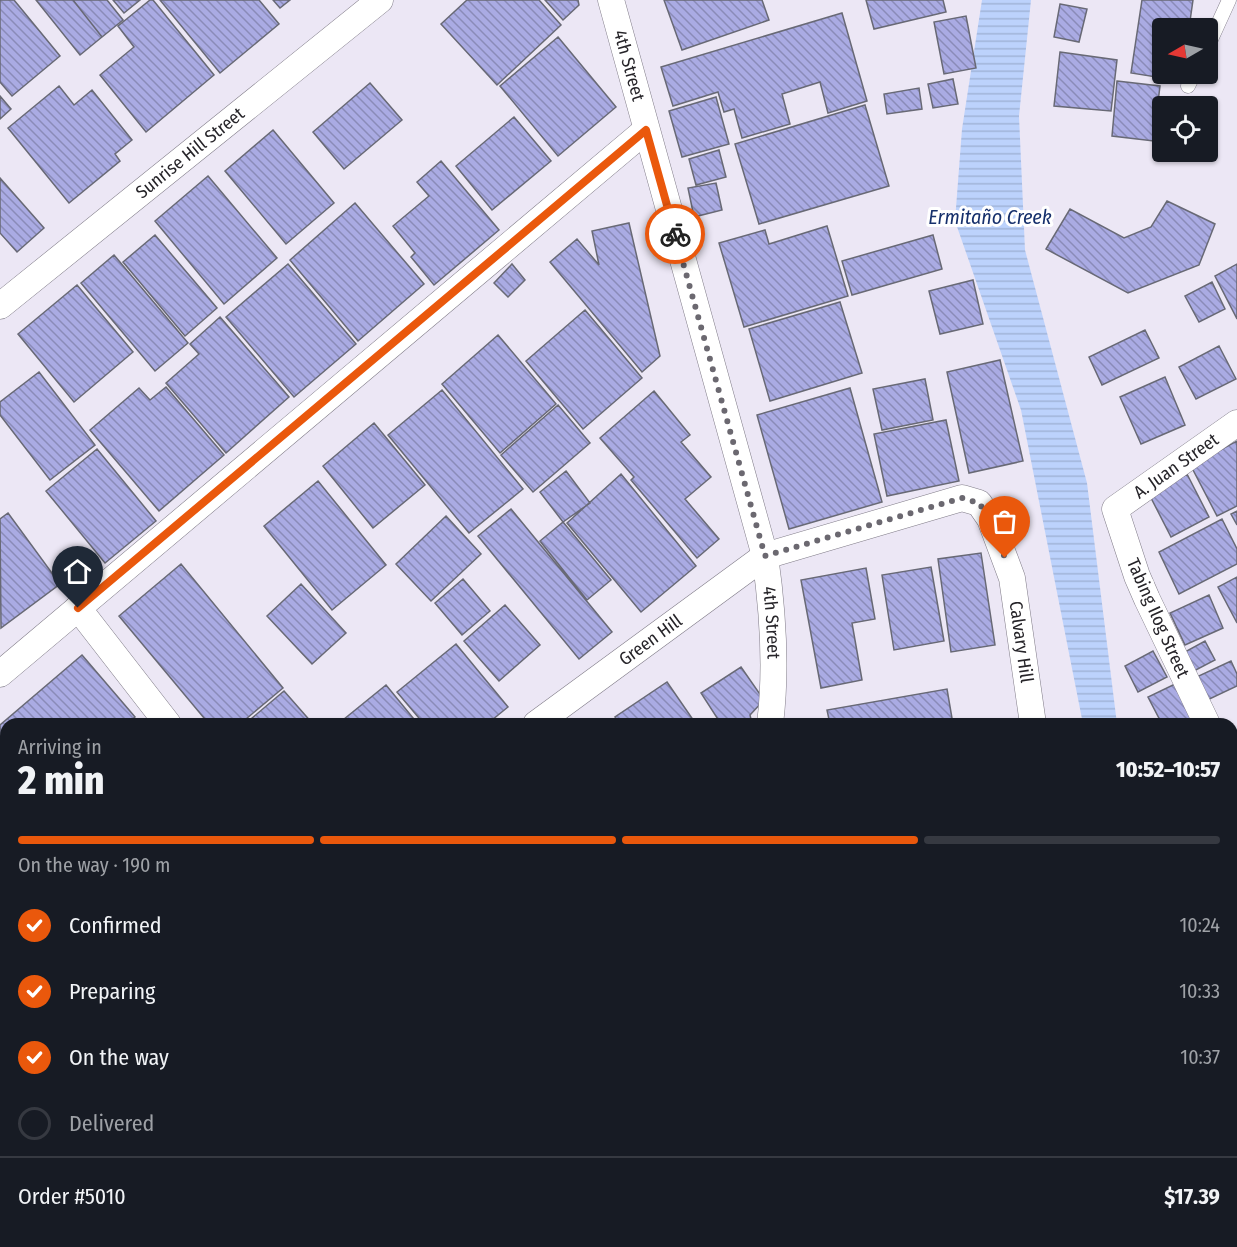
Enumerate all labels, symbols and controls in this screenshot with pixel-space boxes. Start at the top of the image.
north arrow [1152,18,1218,84]
map controls [1152,18,1218,162]
street label: 4th Street [609,28,649,104]
button: locate [1152,96,1218,162]
street label: Sunrise Hill Street [131,103,249,203]
courier [645,204,705,264]
water label: Ermitaño Creek [928,205,1052,229]
icon: bike [659,218,692,251]
street label: A. Juan Street [1129,428,1223,503]
pin [979,496,1030,558]
icon: bag [988,505,1021,538]
pin [52,546,103,608]
icon: home [61,555,94,588]
street label: Tabing Ilog Street [1122,555,1194,681]
street label: 4th Street [758,585,785,659]
street label: Calvary Hill [1004,600,1038,684]
street label: Green Hill [615,610,686,670]
text: Arriving in [18,735,102,759]
text: 10:52–10:57 [1116,756,1220,783]
text: 2 min [18,758,104,804]
text: On the way · 190 m [18,853,170,877]
icon: check [18,909,51,942]
text: Confirmed [69,912,162,939]
text: 10:24 [1179,913,1220,937]
icon: check [18,975,51,1008]
text: Preparing [69,978,155,1005]
text: 10:33 [1179,979,1220,1003]
icon: check [18,1041,51,1074]
text: On the way [69,1044,169,1071]
text: 10:37 [1180,1045,1220,1069]
text: Delivered [69,1110,154,1137]
text: Order #5010 [18,1183,126,1210]
text: $17.39 [1164,1183,1220,1210]

